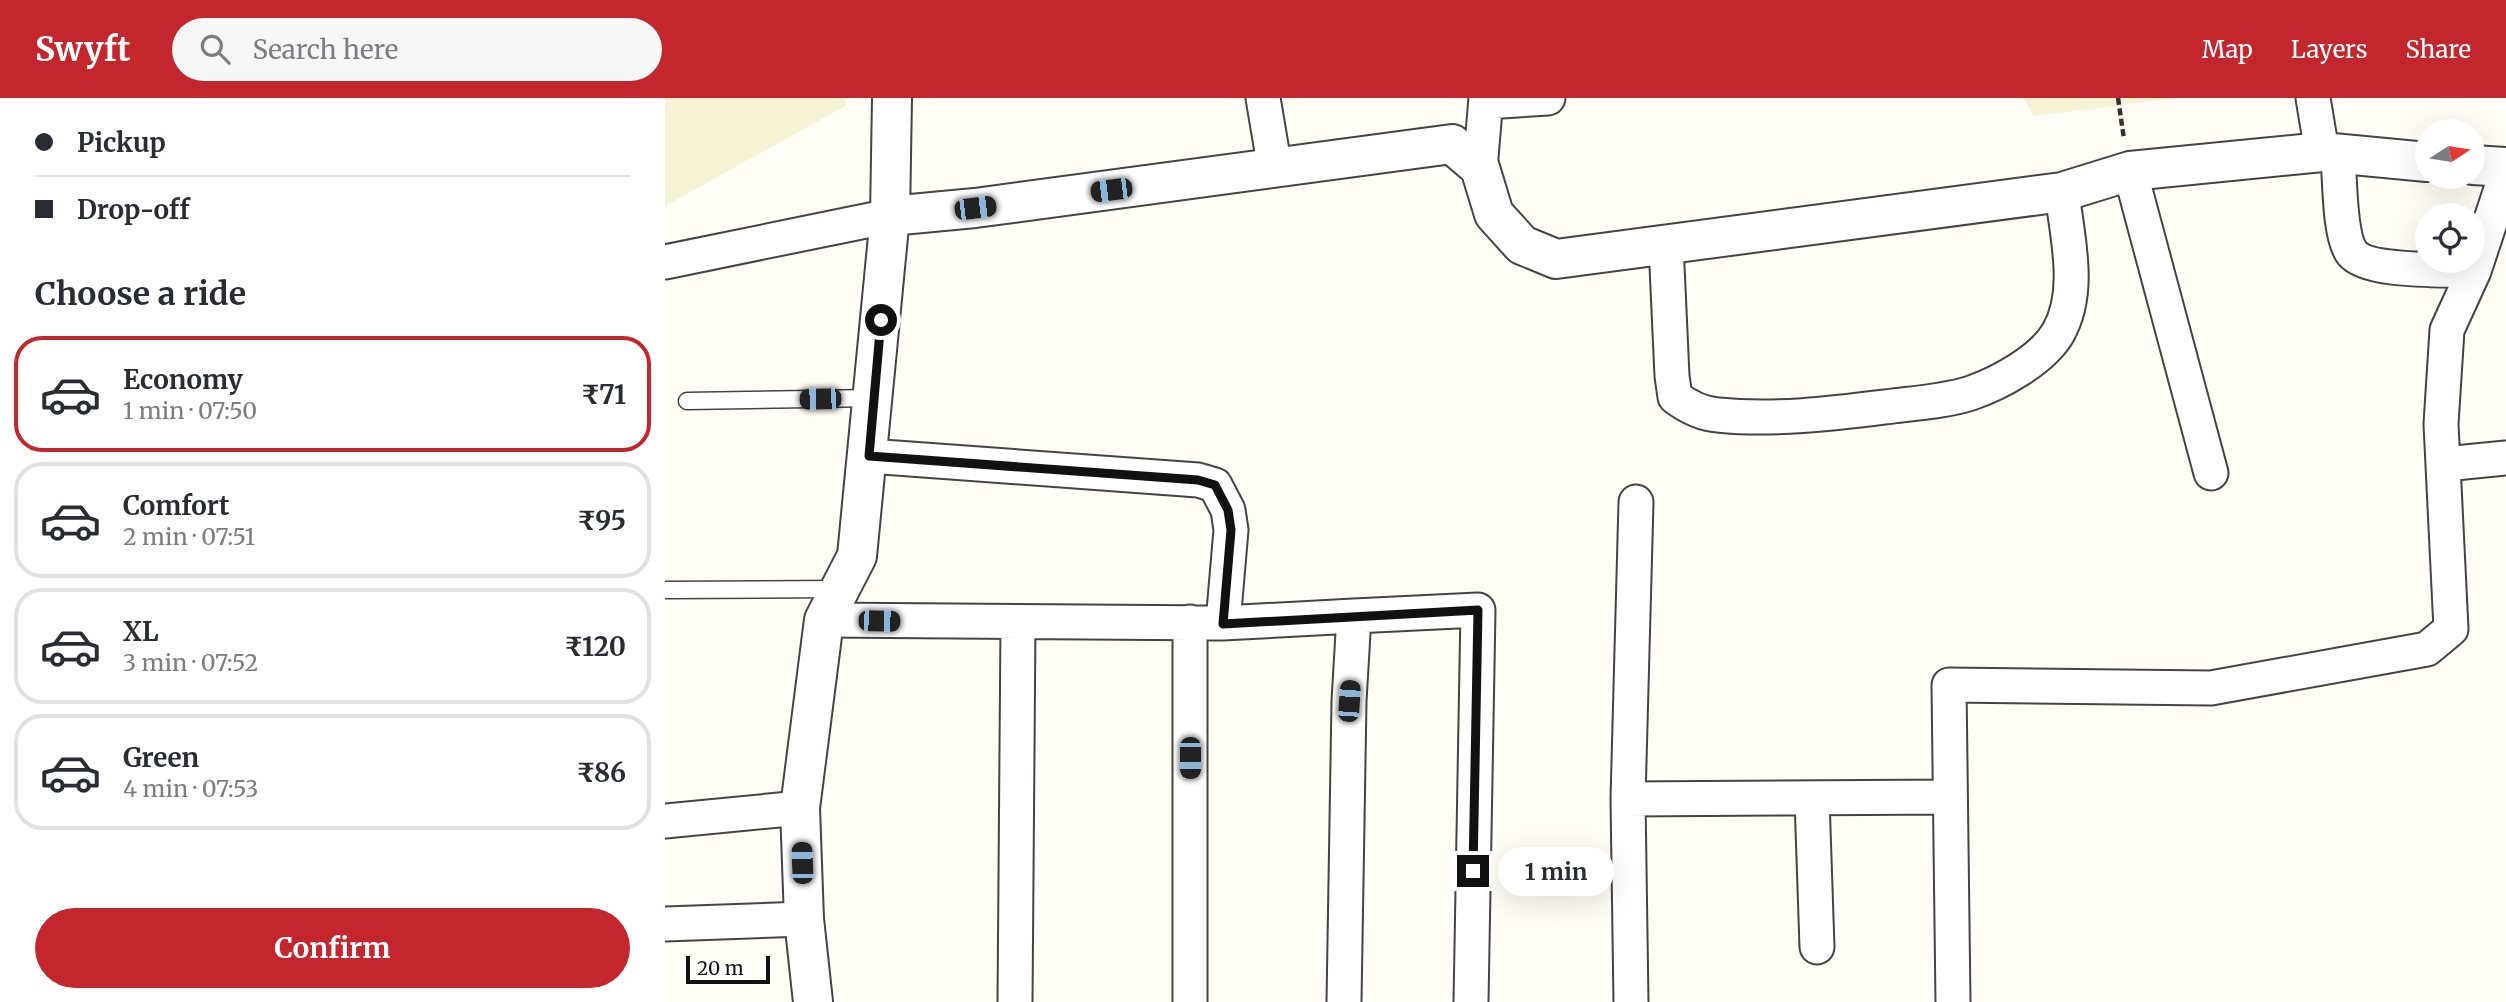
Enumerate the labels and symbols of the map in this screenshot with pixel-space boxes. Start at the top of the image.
north arrow [2415,119,2485,189]
car [1089,177,1134,203]
car [953,195,998,221]
route start [865,304,897,336]
car [799,388,842,410]
car [858,610,901,632]
car [1338,679,1361,723]
car [1180,737,1201,779]
car [791,842,814,884]
callout: 1 min [1497,846,1613,896]
route end [1457,855,1489,887]
scale bar [686,953,770,985]

